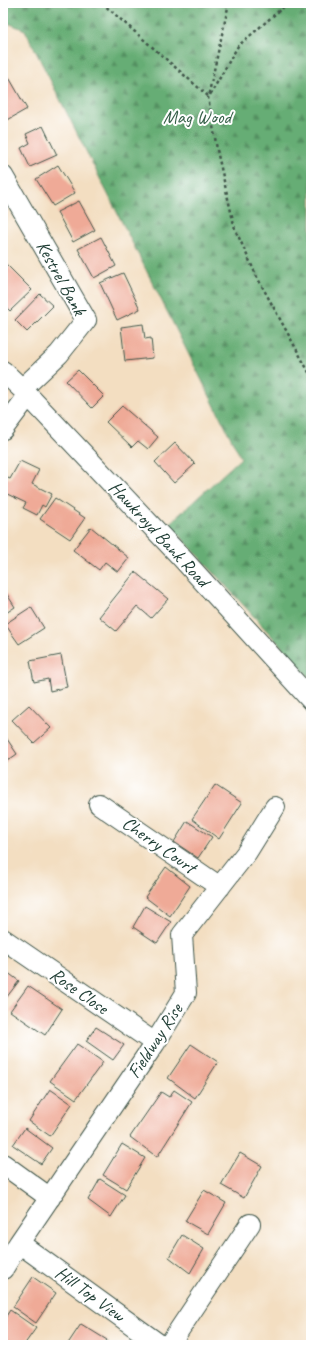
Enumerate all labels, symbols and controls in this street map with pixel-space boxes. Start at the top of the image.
park label: Mag Wood [163,105,234,129]
street label: Kestrel Bank [31,236,92,321]
street label: Hawkroyd Bank Road [104,476,217,595]
street label: Cherry Court [117,811,203,881]
street label: Rose Close [45,962,114,1021]
street label: Fieldway Rise [122,998,189,1083]
street label: Hill Top View [51,1261,131,1328]

